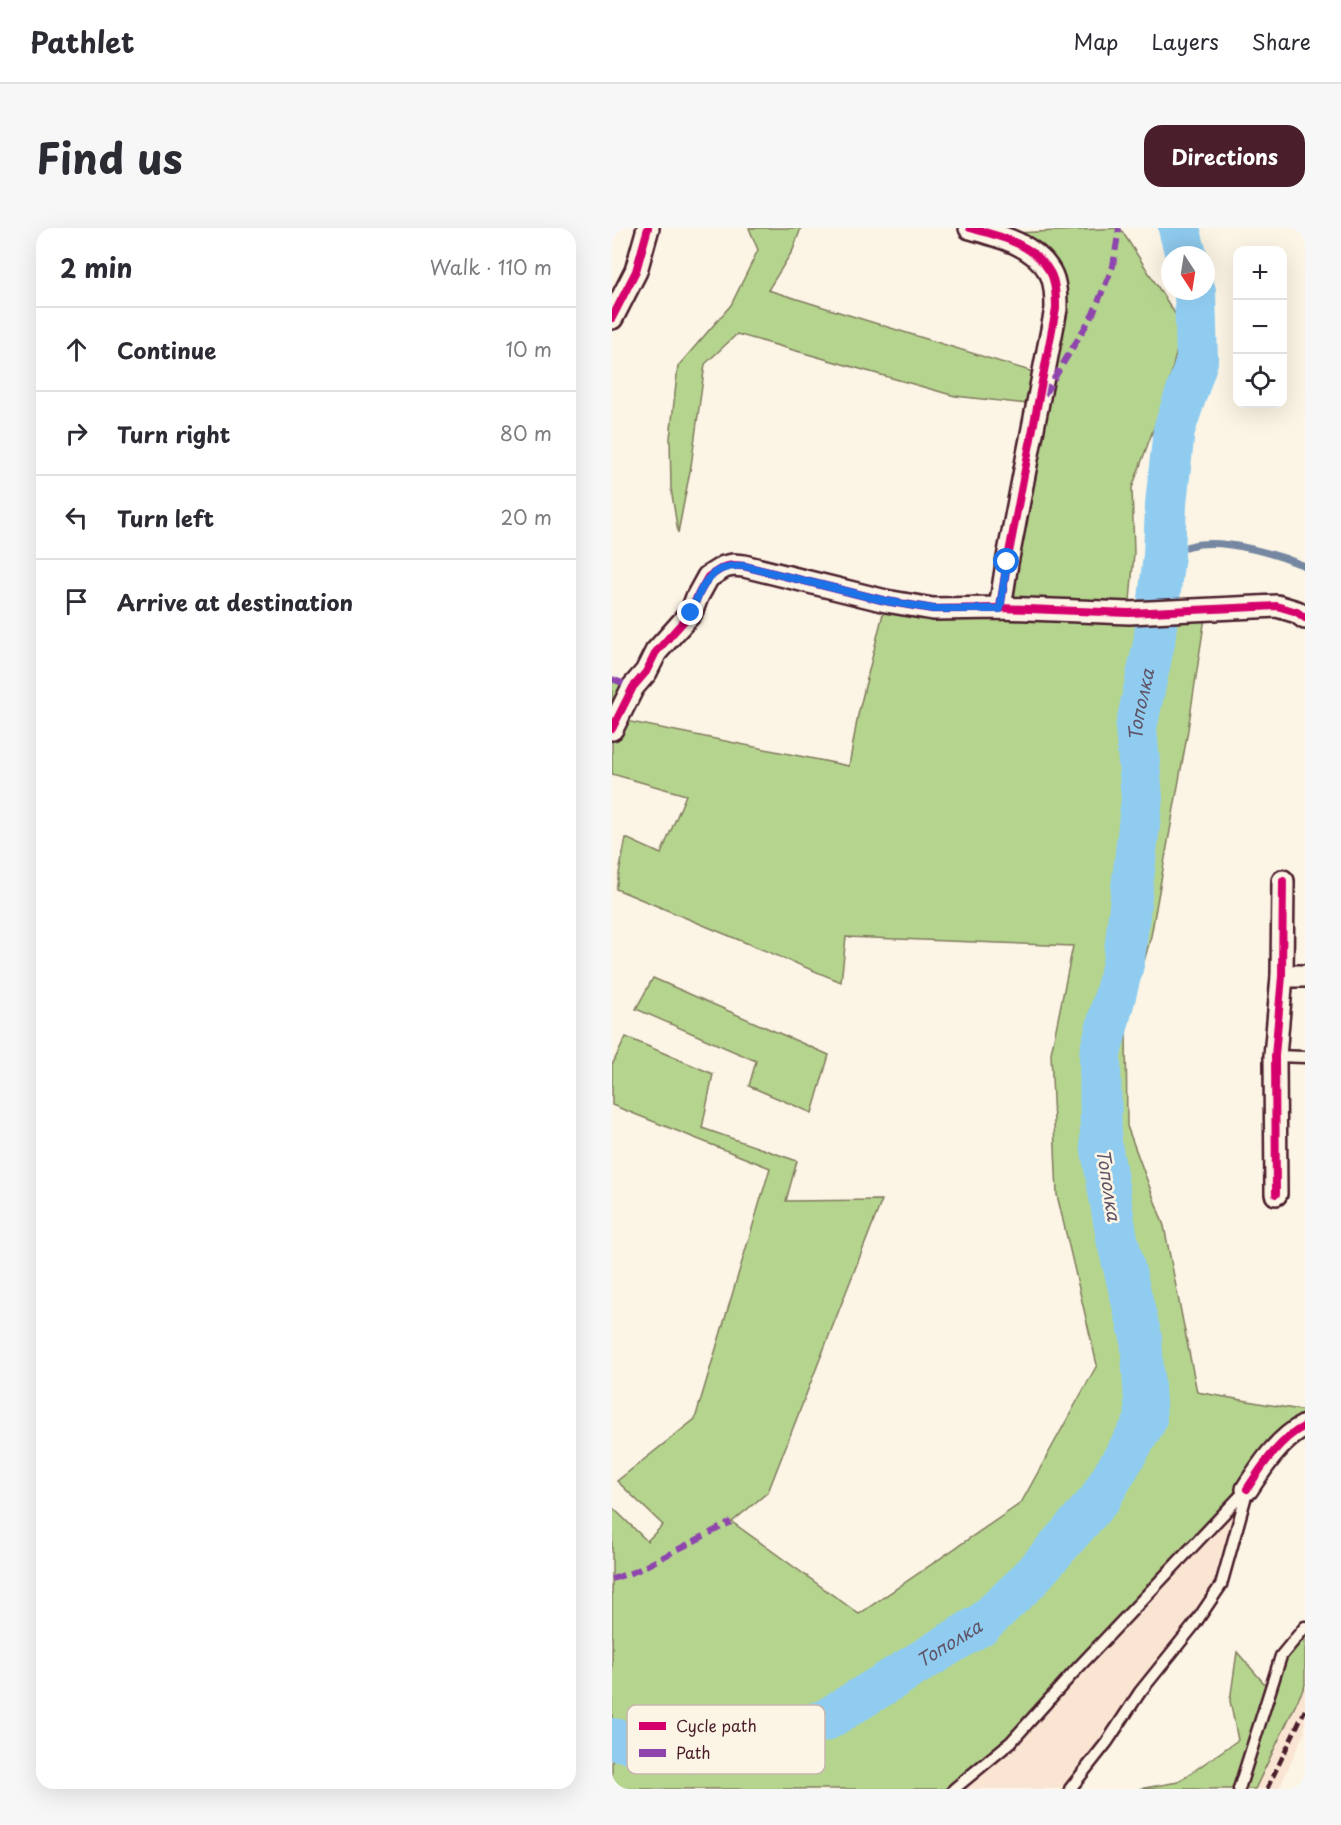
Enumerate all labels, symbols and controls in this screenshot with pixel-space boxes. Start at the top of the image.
text: Pathlet [30,20,134,63]
text: Map [1074,25,1118,57]
text: Layers [1151,25,1219,57]
text: Share [1252,25,1311,57]
text: Find us [36,125,183,188]
button: Directions [1144,125,1305,187]
north arrow [1161,246,1215,300]
map controls [1233,246,1287,408]
button: + [1233,246,1287,300]
text: 2 min [60,248,133,287]
text: Walk · 110 m [430,252,552,282]
button: − [1233,300,1287,354]
icon: ahead [60,333,93,366]
text: Continue [117,333,216,366]
text: 10 m [505,334,552,364]
button: locate [1233,354,1287,408]
icon: right [60,417,93,450]
text: Turn right [117,417,230,450]
text: 80 m [500,418,552,448]
icon: left [60,501,93,534]
text: Turn left [117,501,214,534]
text: 20 m [500,502,552,532]
route start [993,548,1019,574]
icon: arrive [60,585,93,618]
text: Arrive at destination [117,585,353,618]
route end [677,599,703,625]
water label: Тополка [1121,665,1160,742]
water label: Тополка [1090,1147,1129,1223]
water label: Тополка [911,1612,987,1673]
legend [627,1705,825,1774]
text: Cycle path [676,1713,757,1737]
text: Path [676,1740,711,1764]

